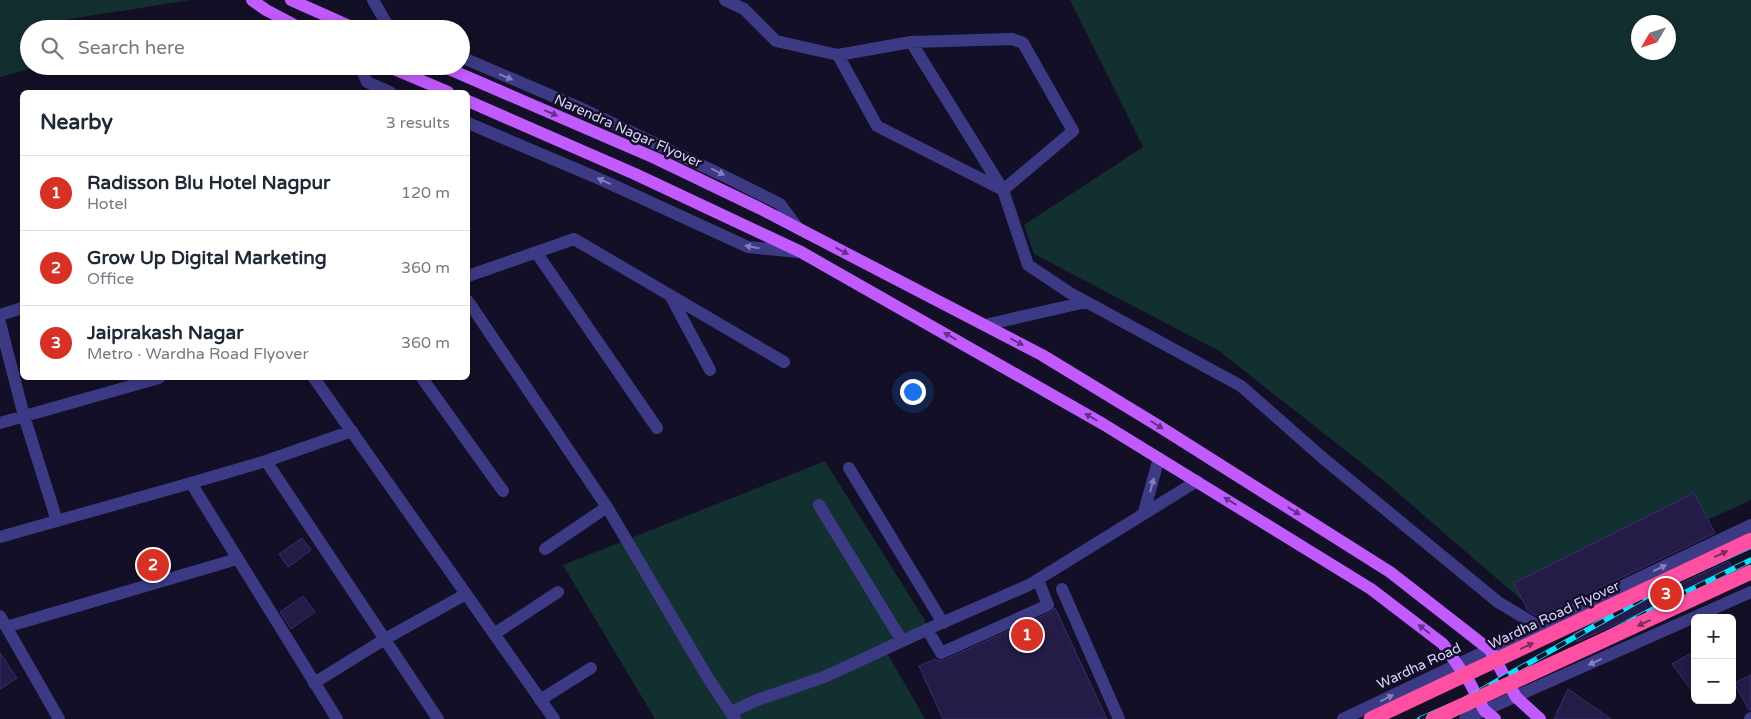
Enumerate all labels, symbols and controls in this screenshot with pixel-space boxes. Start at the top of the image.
north arrow [1631,15,1676,60]
search box [20,20,470,75]
icon: search [38,34,66,62]
text: Search here [78,37,185,59]
one-way arrow [499,73,513,81]
street label: Narendra Nagar Flyover [552,91,705,171]
text: Nearby [40,110,113,135]
one-way arrow [544,110,558,118]
text: 3 results [386,113,450,133]
one-way arrow [711,169,725,177]
text: Radisson Blu Hotel Nagpur [87,172,330,194]
one-way arrow [597,176,611,184]
text: 1 [51,183,61,203]
text: 120 m [401,183,450,203]
text: Hotel [87,194,128,214]
one-way arrow [744,242,760,250]
text: Grow Up Digital Marketing [87,247,327,269]
one-way arrow [834,247,849,255]
text: 2 [51,258,61,278]
text: 360 m [401,258,450,278]
text: Office [87,269,134,289]
text: Jaiprakash Nagar [87,322,244,344]
one-way arrow [944,332,957,341]
text: 3 [51,333,61,353]
text: 360 m [401,333,450,353]
one-way arrow [1009,338,1024,346]
text: Metro · Wardha Road Flyover [87,344,309,364]
your location [900,379,926,405]
one-way arrow [1084,413,1099,421]
one-way arrow [1150,420,1163,429]
one-way arrow [1148,478,1156,493]
one-way arrow [1224,497,1237,506]
one-way arrow [1288,507,1301,516]
pin: 2 [137,546,169,584]
one-way arrow [1714,550,1728,558]
one-way arrow [1653,564,1667,572]
pin: 3 [1650,575,1682,613]
street label: Wardha Road Flyover [1486,577,1623,653]
map controls [1691,614,1736,704]
button: + [1691,614,1736,659]
pin: 1 [1011,616,1043,654]
one-way arrow [1637,619,1651,627]
one-way arrow [1418,624,1431,635]
street label: Wardha Road [1374,639,1464,693]
one-way arrow [1519,642,1534,651]
one-way arrow [1588,658,1602,666]
button: − [1691,659,1736,704]
one-way arrow [1380,694,1394,702]

